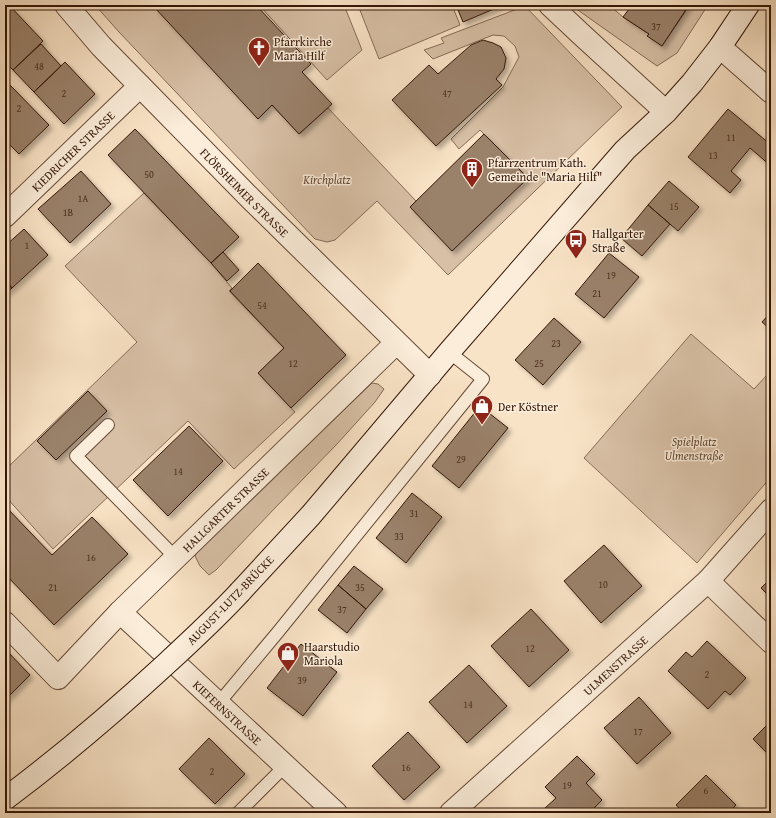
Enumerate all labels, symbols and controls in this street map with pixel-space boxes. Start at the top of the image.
house number: 37 [651,19,661,34]
place label: Pfarrkirche Maria Hilf [274,33,332,64]
church icon: Pfarrkirche Maria Hilf [246,35,272,68]
house number: 48 [34,59,44,74]
house number: 2 [62,86,67,101]
house number: 47 [442,86,452,101]
house number: 2 [17,101,22,116]
street label: KIEDRICHER STRASSE [27,107,118,195]
house number: 11 [726,130,736,145]
street label: FLÖRSHEIMER STRASSE [197,144,293,241]
house number: 13 [708,148,718,163]
place label: Pfarrzentrum Kath. Gemeinde "Maria Hilf" [488,154,602,185]
building icon: Pfarrzentrum Kath. Gemeinde "Maria Hilf" [459,156,485,189]
house number: 50 [144,167,154,182]
park label: Kirchplatz [302,171,351,188]
house number: 1A [78,191,88,206]
house number: 15 [669,199,679,214]
house number: 1B [63,205,74,220]
place label: Hallgarter Straße [592,225,644,256]
bus stop icon: Hallgarter Straße [563,227,589,260]
house number: 1 [25,238,30,253]
house number: 19 [606,268,616,283]
house number: 21 [592,286,602,301]
house number: 54 [257,298,267,313]
house number: 23 [551,336,561,351]
house number: 12 [288,356,298,371]
house number: 25 [534,356,544,371]
shop icon: Der Köstner [469,393,495,426]
place label: Der Köstner [498,398,558,415]
park label: Spielplatz Ulmenstraße [665,433,723,464]
house number: 29 [456,452,466,467]
street label: HALLGARTER STRASSE [178,463,272,556]
house number: 14 [173,464,183,479]
house number: 31 [409,506,419,521]
house number: 33 [394,529,404,544]
house number: 16 [86,550,96,565]
street label: AUGUST-LUTZ-BRÜCKE [183,551,277,649]
house number: 10 [598,577,608,592]
house number: 21 [48,580,58,595]
house number: 35 [355,580,365,595]
house number: 37 [337,602,347,617]
street label: ULMENSTRASSE [579,631,651,699]
place label: Haarstudio Mariola [304,638,360,669]
shop icon: Haarstudio Mariola [275,640,301,673]
house number: 12 [525,641,535,656]
house number: 2 [705,667,710,682]
house number: 39 [297,673,307,688]
street label: KIEFERNSTRASSE [190,676,266,748]
house number: 14 [463,697,473,712]
house number: 17 [633,724,643,739]
house number: 16 [401,760,411,775]
house number: 2 [210,764,215,779]
house number: 19 [562,778,572,793]
house number: 6 [704,783,709,798]

